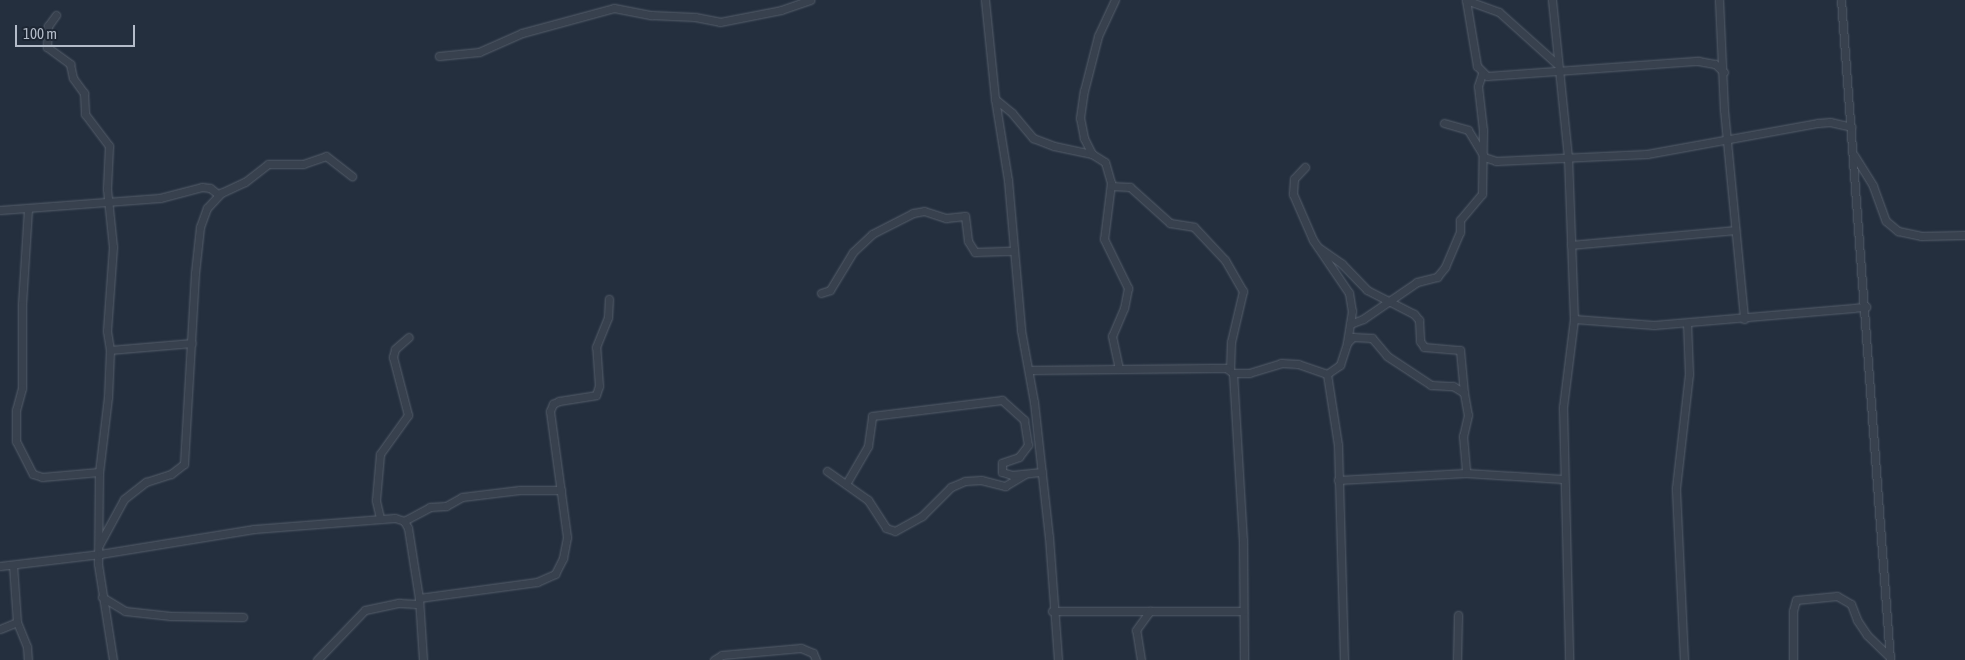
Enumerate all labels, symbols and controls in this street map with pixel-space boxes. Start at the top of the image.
scale bar [18,15,138,47]
text: 100 m [23,25,57,42]

